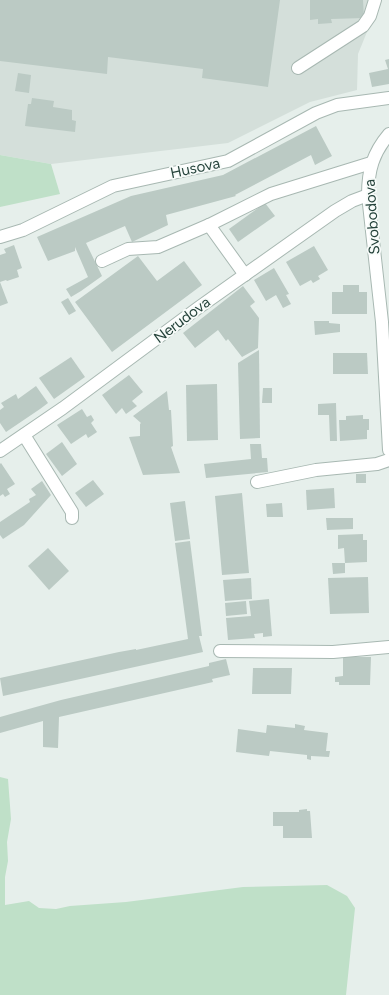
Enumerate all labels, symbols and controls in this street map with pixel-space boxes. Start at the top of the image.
street label: Husova [168,154,222,182]
street label: Svobodova [360,179,384,255]
street label: Nerudova [150,293,214,347]

